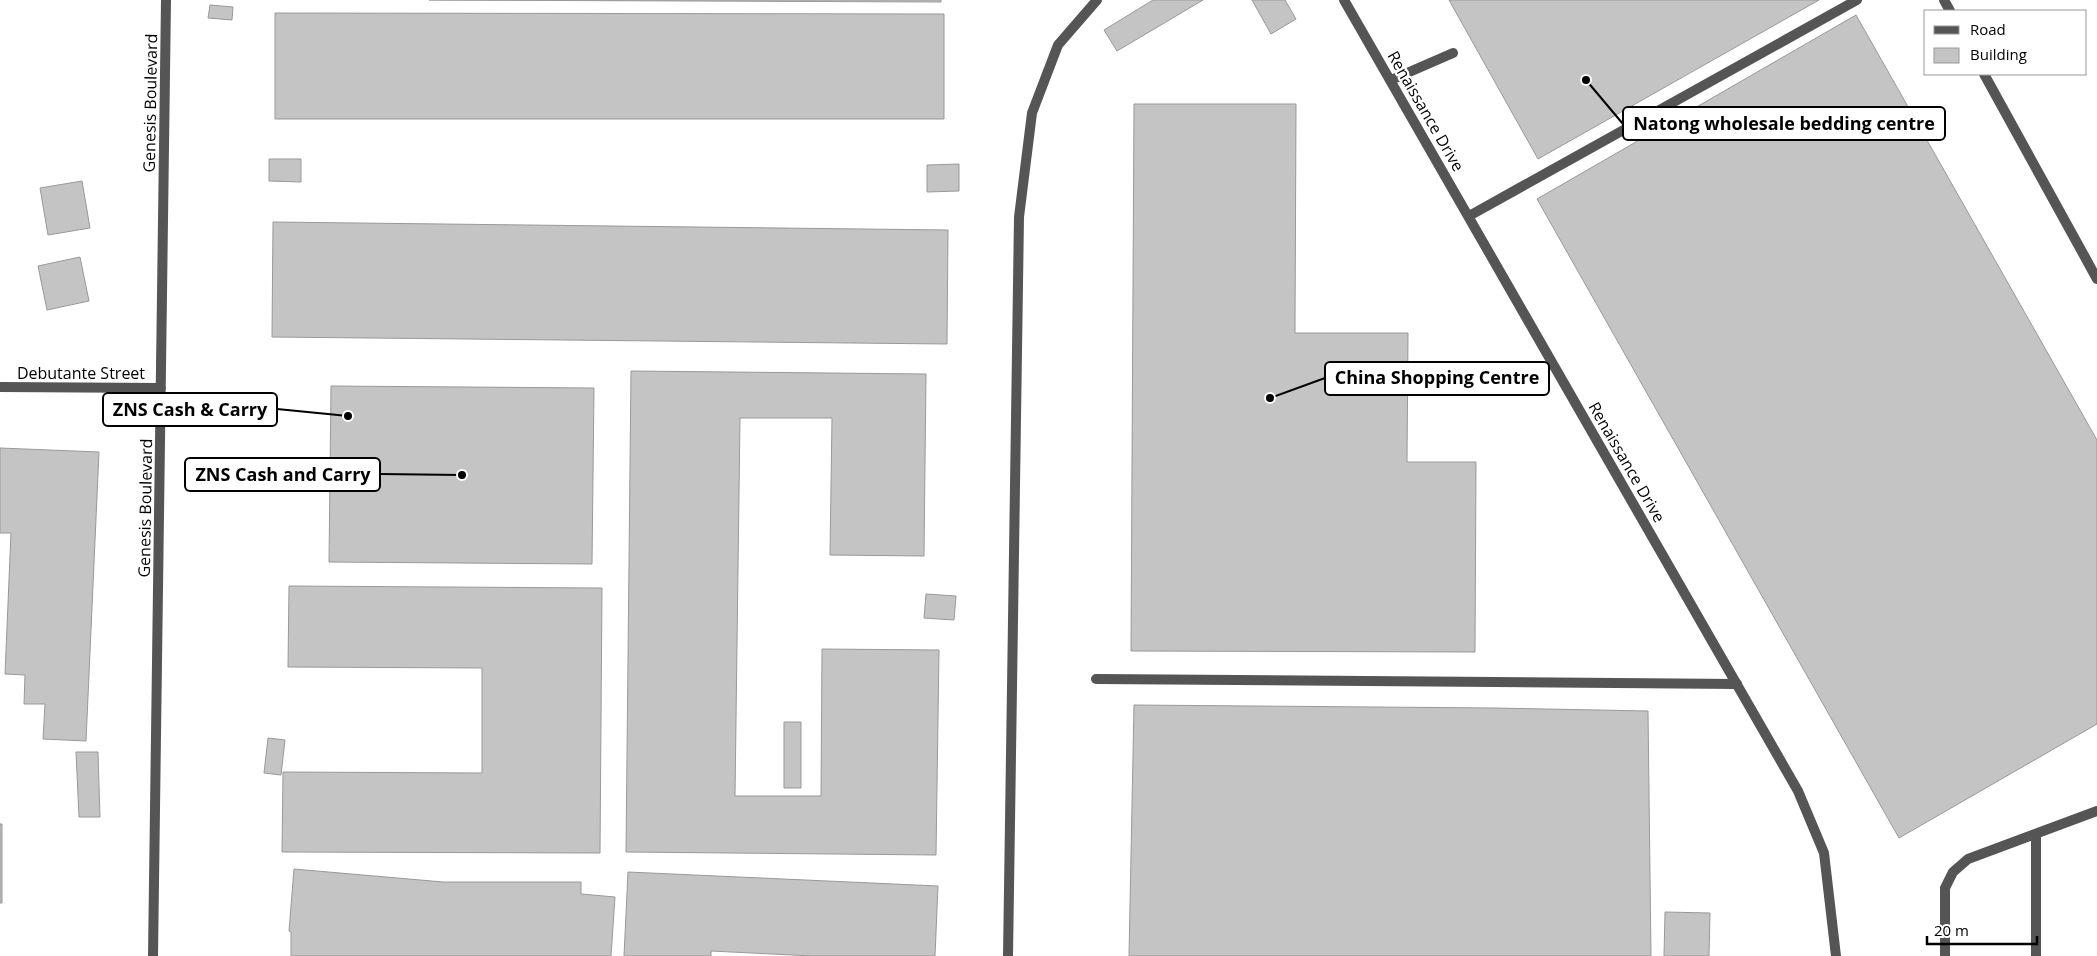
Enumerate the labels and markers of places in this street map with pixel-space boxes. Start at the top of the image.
callout: Natong wholesale bedding centre [1623,107,1945,140]
callout: China Shopping Centre [1325,362,1549,395]
callout: ZNS Cash & Carry [103,393,277,426]
callout: ZNS Cash and Carry [185,458,380,491]

